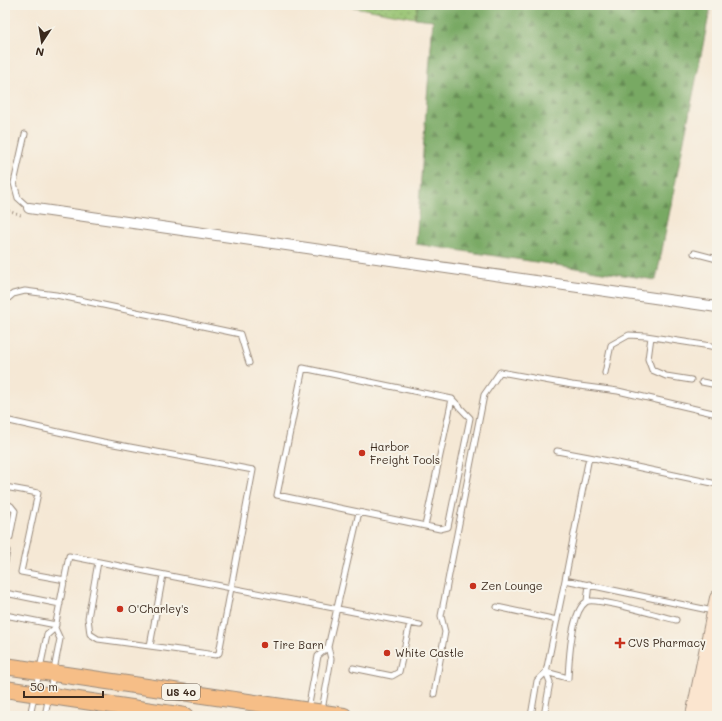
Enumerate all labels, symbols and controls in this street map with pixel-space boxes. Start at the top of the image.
north arrow [22,22,62,62]
text: N [34,44,45,60]
place label: Harbor Freight Tools [370,439,440,467]
marker: Harbor Freight Tools [357,448,367,458]
place label: Zen Lounge [481,578,543,593]
marker: Zen Lounge [468,581,478,591]
place label: O'Charley's [128,601,189,616]
marker: O'Charley's [115,604,125,614]
place label: CVS Pharmacy [628,635,706,650]
place label: Tire Barn [273,637,324,652]
marker: CVS Pharmacy [615,638,625,648]
marker: Tire Barn [260,640,270,650]
place label: White Castle [395,645,464,660]
marker: White Castle [382,648,392,658]
scale bar [24,673,103,699]
text: 50 m [30,678,58,694]
road number: US 40 [162,684,200,700]

